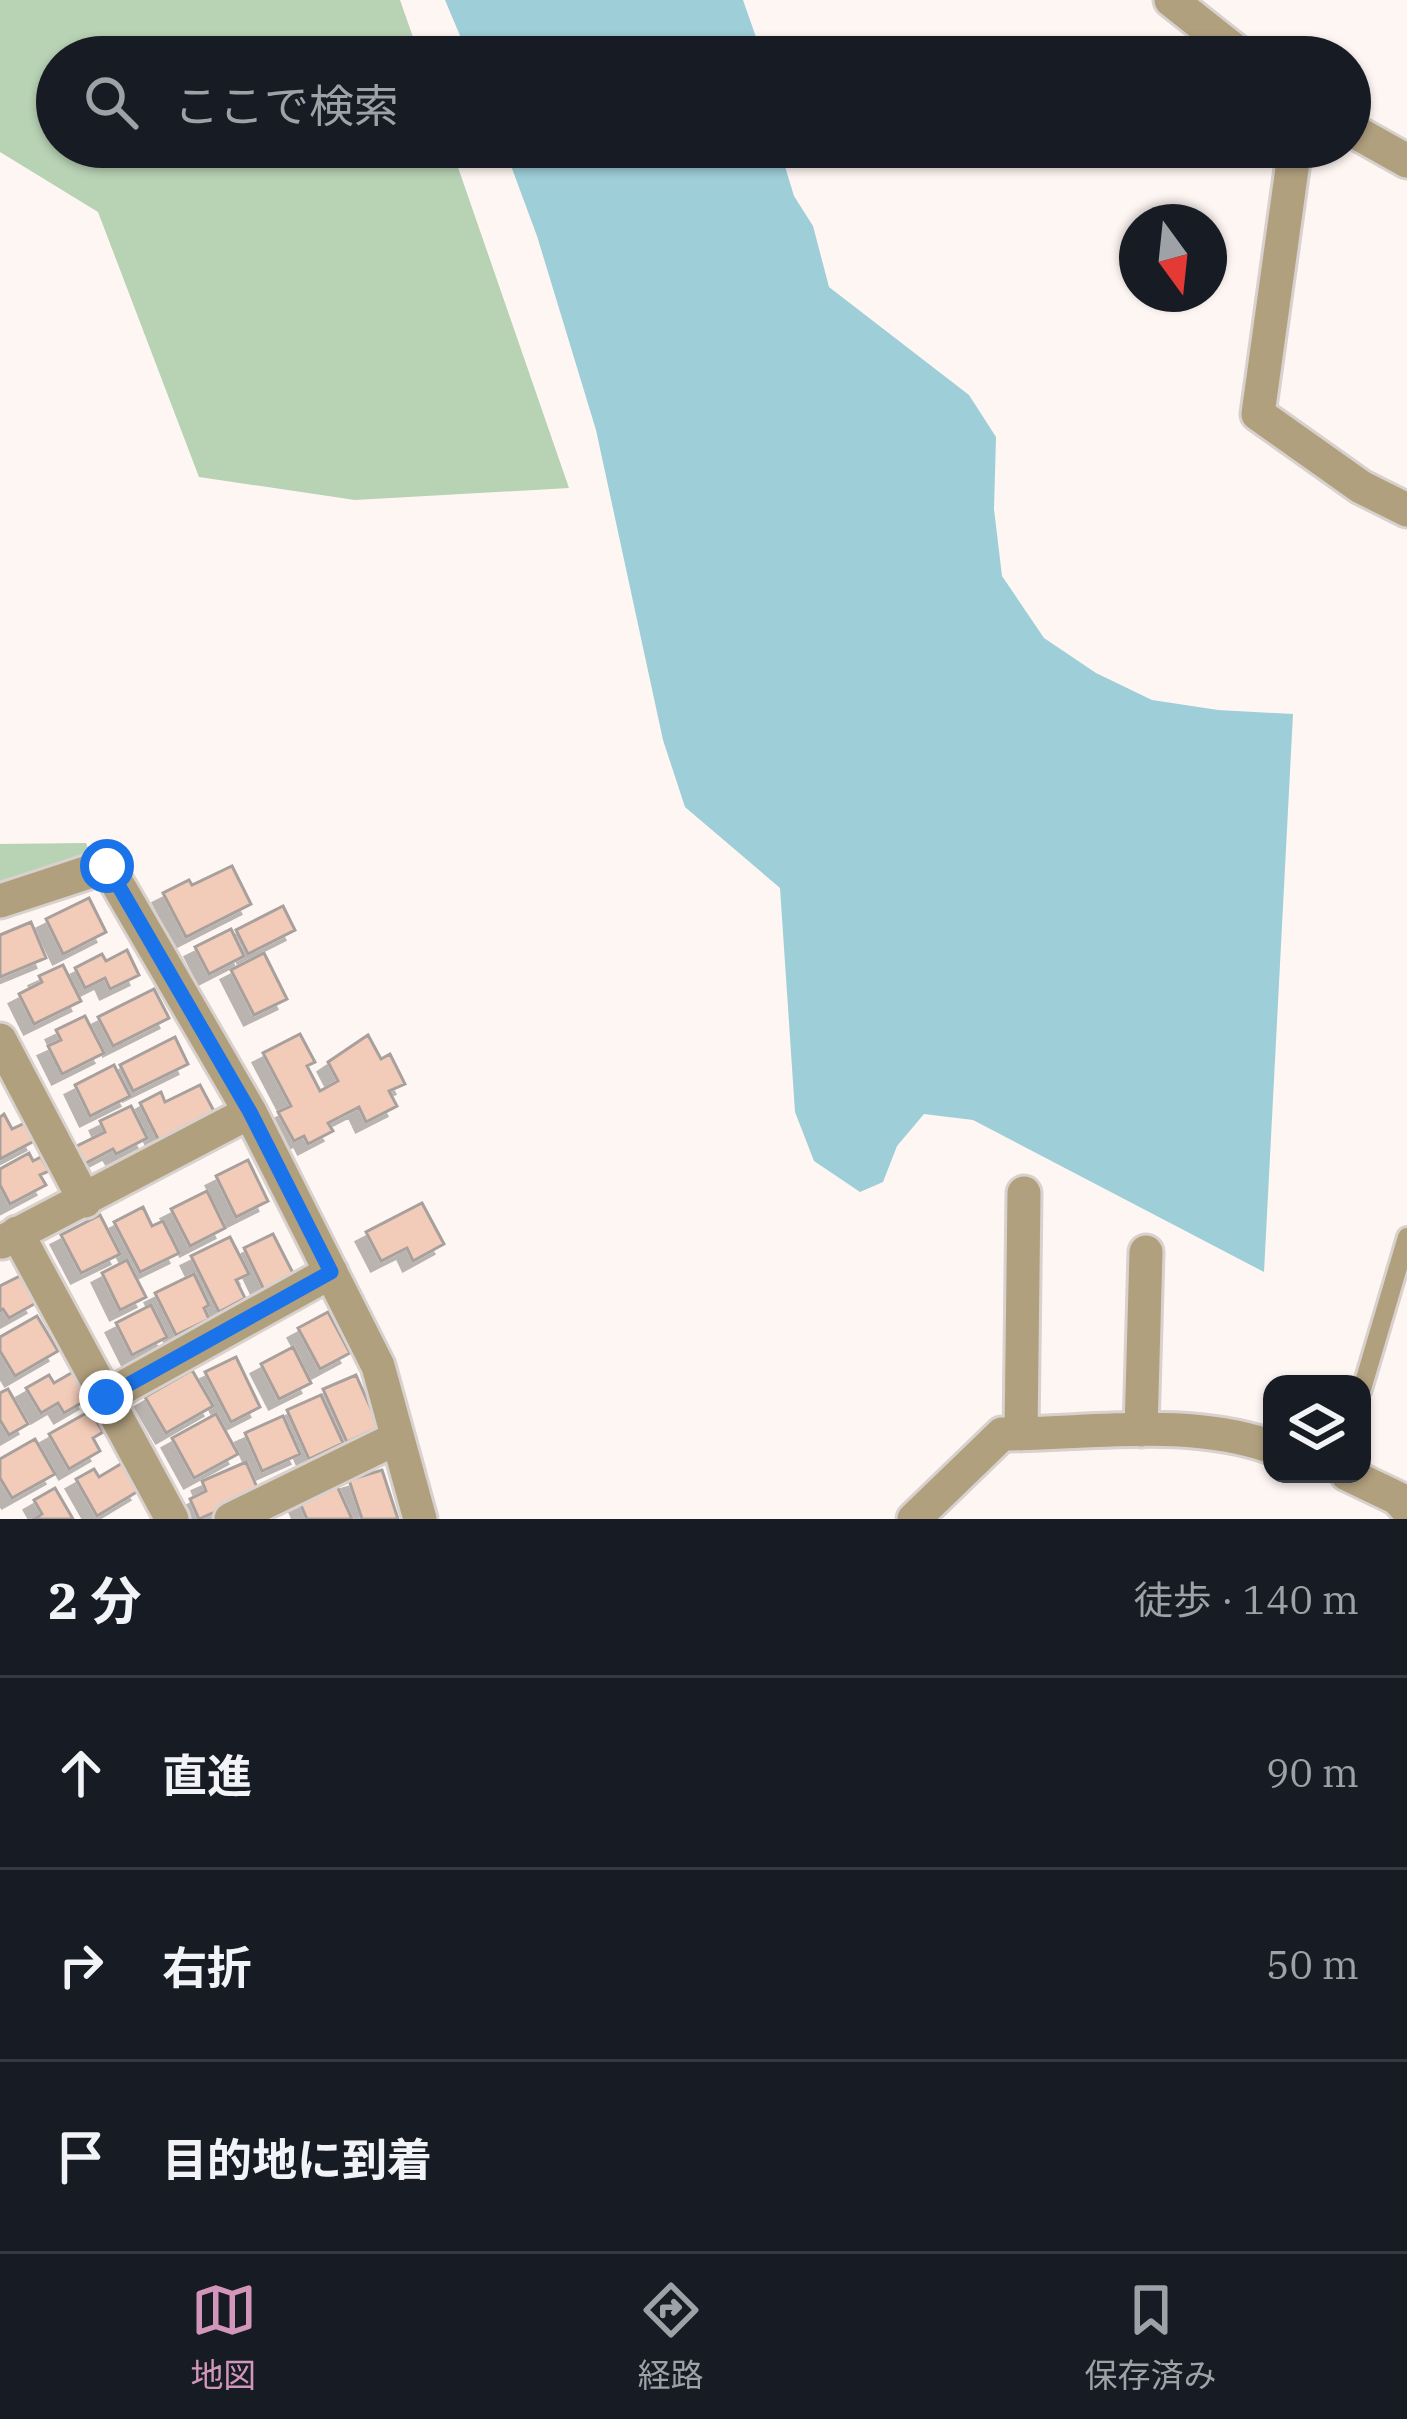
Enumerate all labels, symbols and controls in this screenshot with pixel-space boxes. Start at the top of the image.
search box [36,36,1371,168]
icon: search [78,69,144,135]
text: ここで検索 [174,76,399,134]
north arrow [1119,204,1227,312]
route start [80,839,134,893]
route end [79,1370,133,1424]
map controls [1263,1375,1371,1483]
button: layers [1263,1375,1371,1483]
text: 2 分 [48,1567,141,1633]
text: 徒歩 · 140 m [1134,1574,1359,1625]
icon: ahead [48,1740,114,1806]
text: 直進 [162,1746,252,1804]
text: 90 m [1266,1747,1359,1798]
icon: right [48,1932,114,1998]
text: 右折 [162,1938,252,1996]
text: 50 m [1266,1939,1359,1990]
icon: arrive [48,2124,114,2190]
text: 目的地に到着 [162,2130,432,2188]
tab: 地図 [191,2277,257,2397]
tab: 経路 [638,2277,704,2397]
tab: 保存済み [1085,2277,1217,2397]

